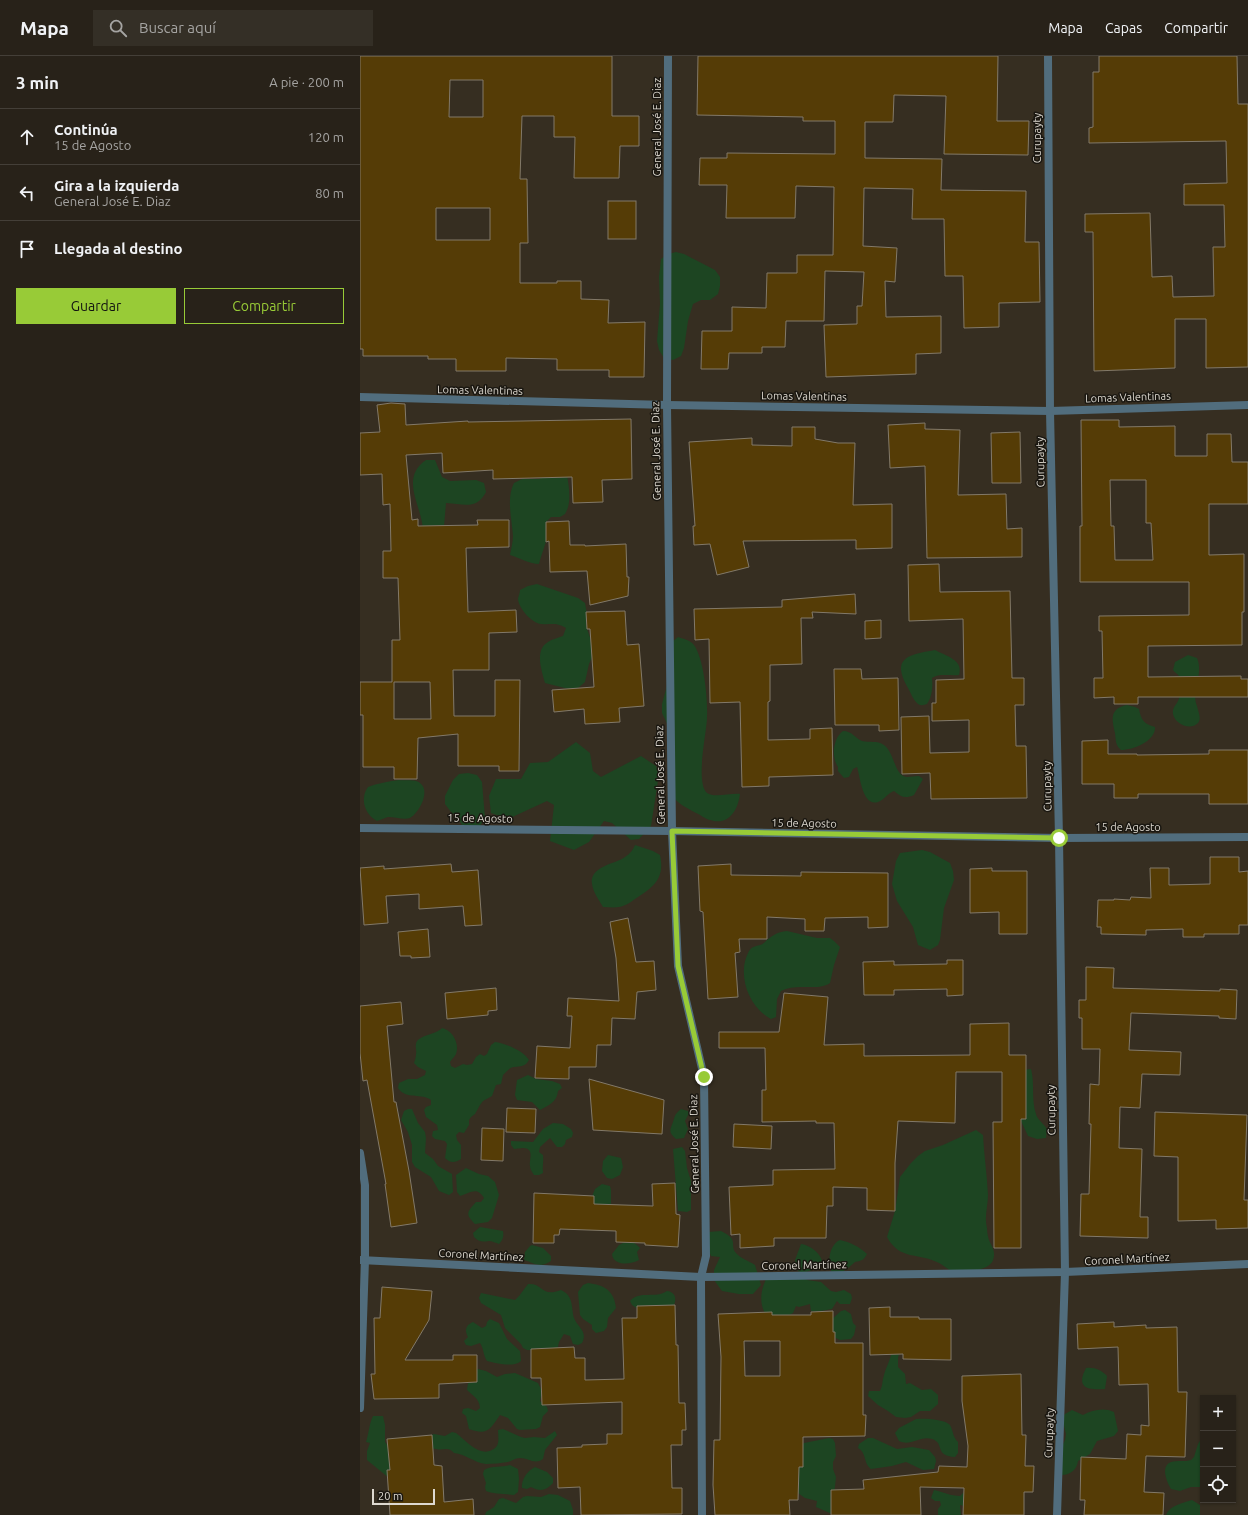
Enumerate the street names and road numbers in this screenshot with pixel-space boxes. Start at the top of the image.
street label: General José E. Diaz [651,78,663,176]
street label: Curupayty [1031,112,1043,163]
street label: Lomas Valentinas [437,383,523,397]
street label: Lomas Valentinas [761,389,847,403]
street label: Lomas Valentinas [1085,389,1171,404]
street label: General José E. Diaz [649,401,663,501]
street label: Curupayty [1034,436,1046,487]
street label: General José E. Diaz [653,725,667,825]
street label: Curupayty [1041,760,1053,811]
street label: 15 de Agosto [447,811,513,825]
street label: 15 de Agosto [771,816,837,830]
street label: 15 de Agosto [1095,821,1161,833]
street label: Curupayty [1045,1084,1057,1135]
street label: General José E. Diaz [687,1094,701,1194]
street label: Coronel Martínez [438,1247,524,1263]
street label: Coronel Martínez [1084,1251,1170,1267]
street label: Coronel Martínez [761,1258,847,1272]
street label: Curupayty [1042,1407,1056,1458]

